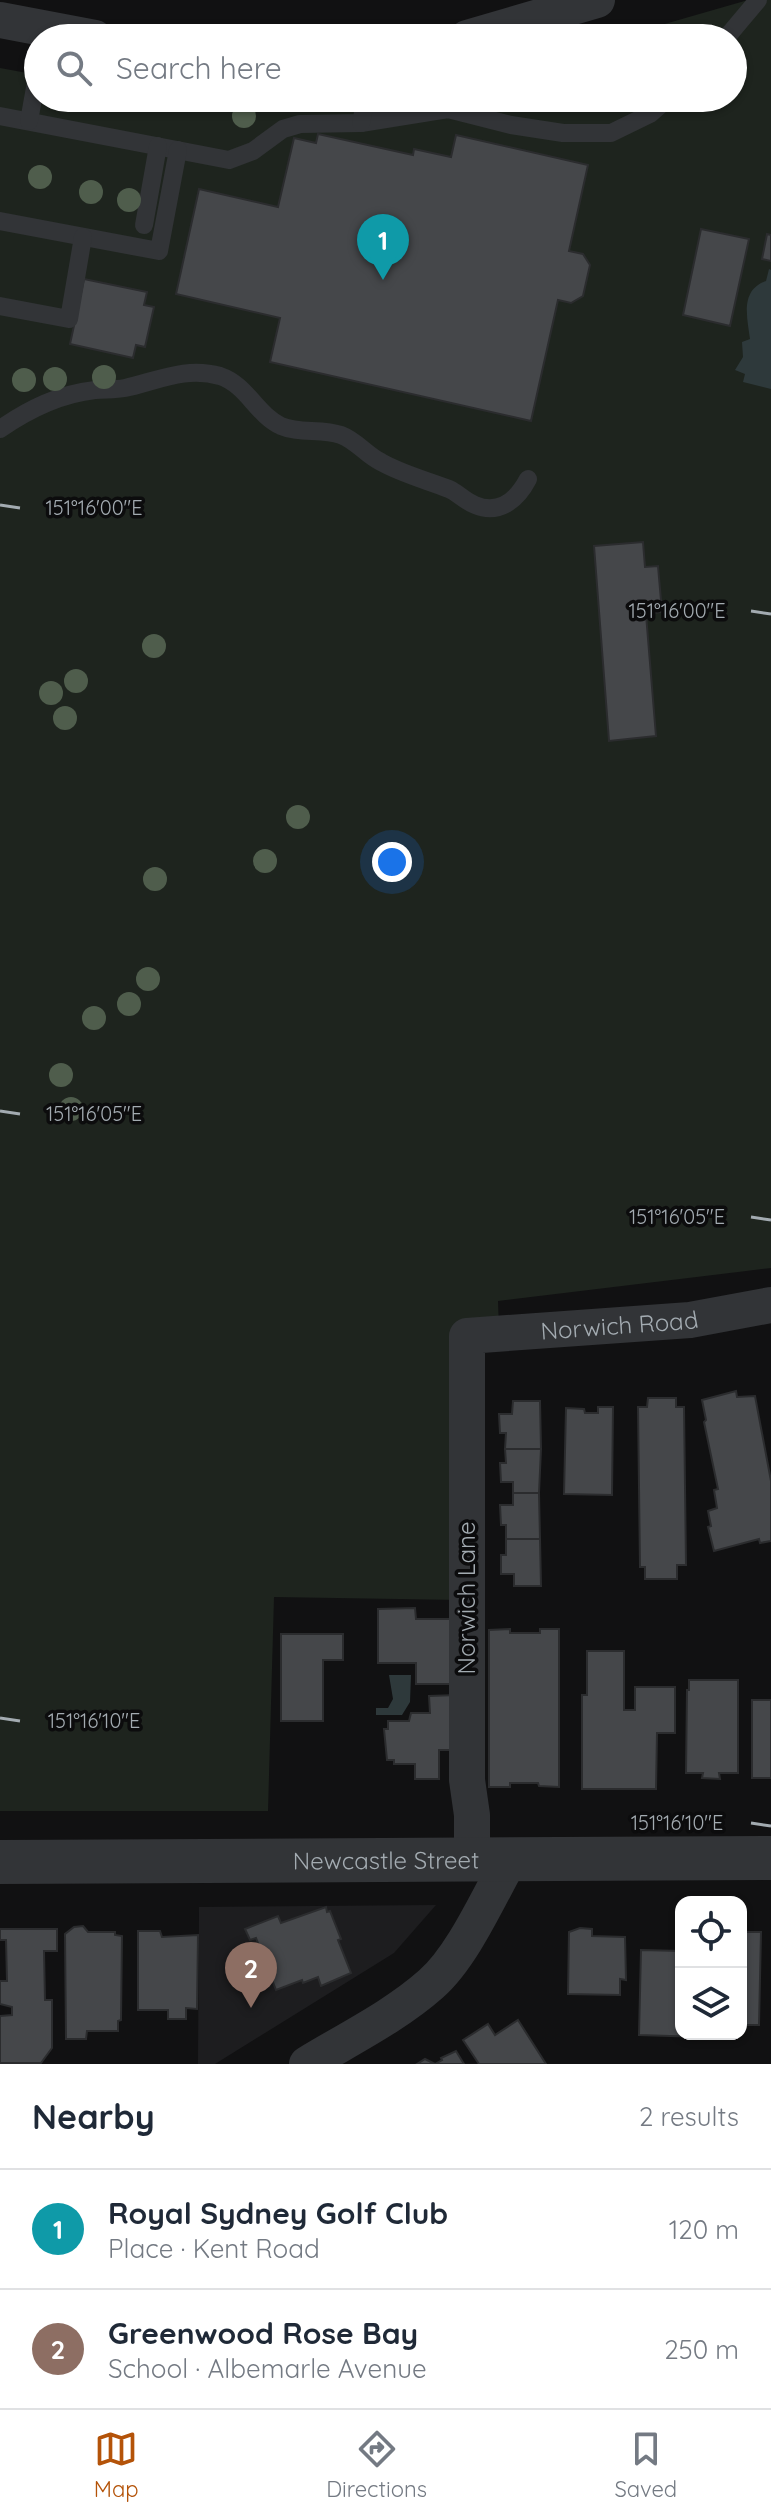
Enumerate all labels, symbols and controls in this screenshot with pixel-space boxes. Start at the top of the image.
search box [24,24,747,112]
icon: search [52,46,96,90]
text: Search here [116,49,282,87]
pin: 1 [357,214,409,280]
text: 151°16'00"E [45,495,143,520]
text: 151°16'00"E [628,598,726,623]
your location [372,842,412,882]
text: 151°16'05"E [46,1101,142,1126]
text: 151°16'05"E [629,1204,725,1229]
street label: Norwich Road [539,1304,701,1346]
street label: Norwich Lane [451,1522,481,1674]
text: 151°16'10"E [48,1708,140,1733]
text: 151°16'10"E [631,1810,723,1835]
street label: Newcastle Street [293,1845,479,1875]
map controls [675,1896,747,2040]
button: locate [675,1896,747,1968]
pin: 2 [225,1942,277,2008]
button: layers [675,1968,747,2040]
text: Nearby [32,2095,155,2138]
text: 2 results [639,2100,739,2133]
text: Royal Sydney Golf Club [108,2194,448,2232]
text: 1 [53,2213,63,2246]
text: 120 m [669,2213,739,2246]
text: Place · Kent Road [108,2232,320,2265]
text: Greenwood Rose Bay [108,2314,418,2352]
text: 2 [51,2333,65,2366]
text: 250 m [664,2333,739,2366]
text: School · Albemarle Avenue [108,2352,427,2385]
tab: Map [94,2427,139,2503]
tab: Directions [326,2427,427,2503]
tab: Saved [614,2427,677,2503]

